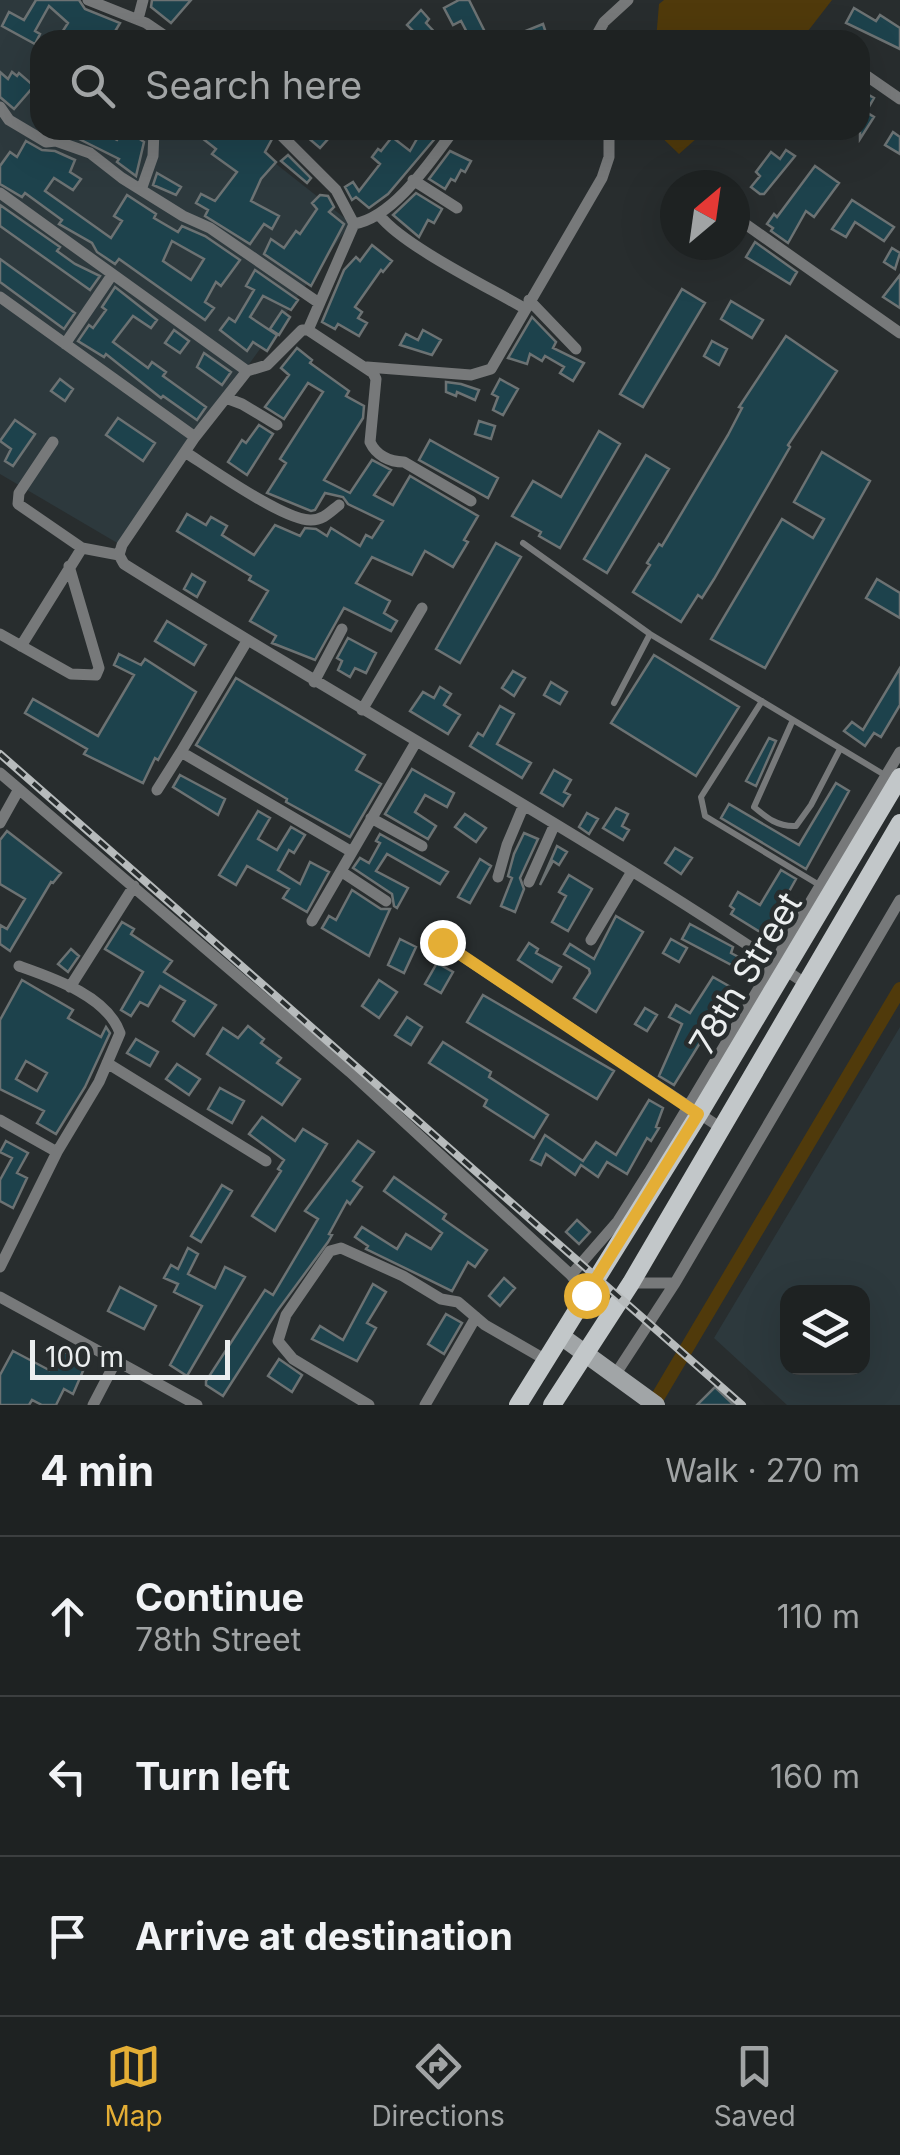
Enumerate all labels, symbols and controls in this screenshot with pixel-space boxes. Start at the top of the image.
search box [30,30,870,140]
icon: search [65,58,120,113]
text: Search here [145,62,362,108]
north arrow [660,170,750,260]
street label: 78th Street [680,884,810,1062]
route end [420,920,466,966]
route start [564,1273,610,1319]
map controls [780,1285,870,1375]
button: layers [780,1285,870,1375]
scale bar [30,1335,230,1380]
text: 100 m [45,1340,124,1374]
text: 4 min [40,1445,154,1496]
text: Walk · 270 m [665,1451,860,1490]
text: Continue [135,1574,304,1620]
icon: ahead [40,1589,95,1644]
text: 110 m [777,1597,860,1636]
text: 78th Street [135,1620,301,1659]
icon: left [40,1749,95,1804]
text: Turn left [135,1753,290,1799]
text: 160 m [770,1757,860,1796]
icon: arrive [40,1909,95,1964]
text: Arrive at destination [135,1913,513,1959]
tab: Map [104,2039,163,2133]
tab: Directions [371,2039,505,2133]
tab: Saved [714,2039,796,2133]

